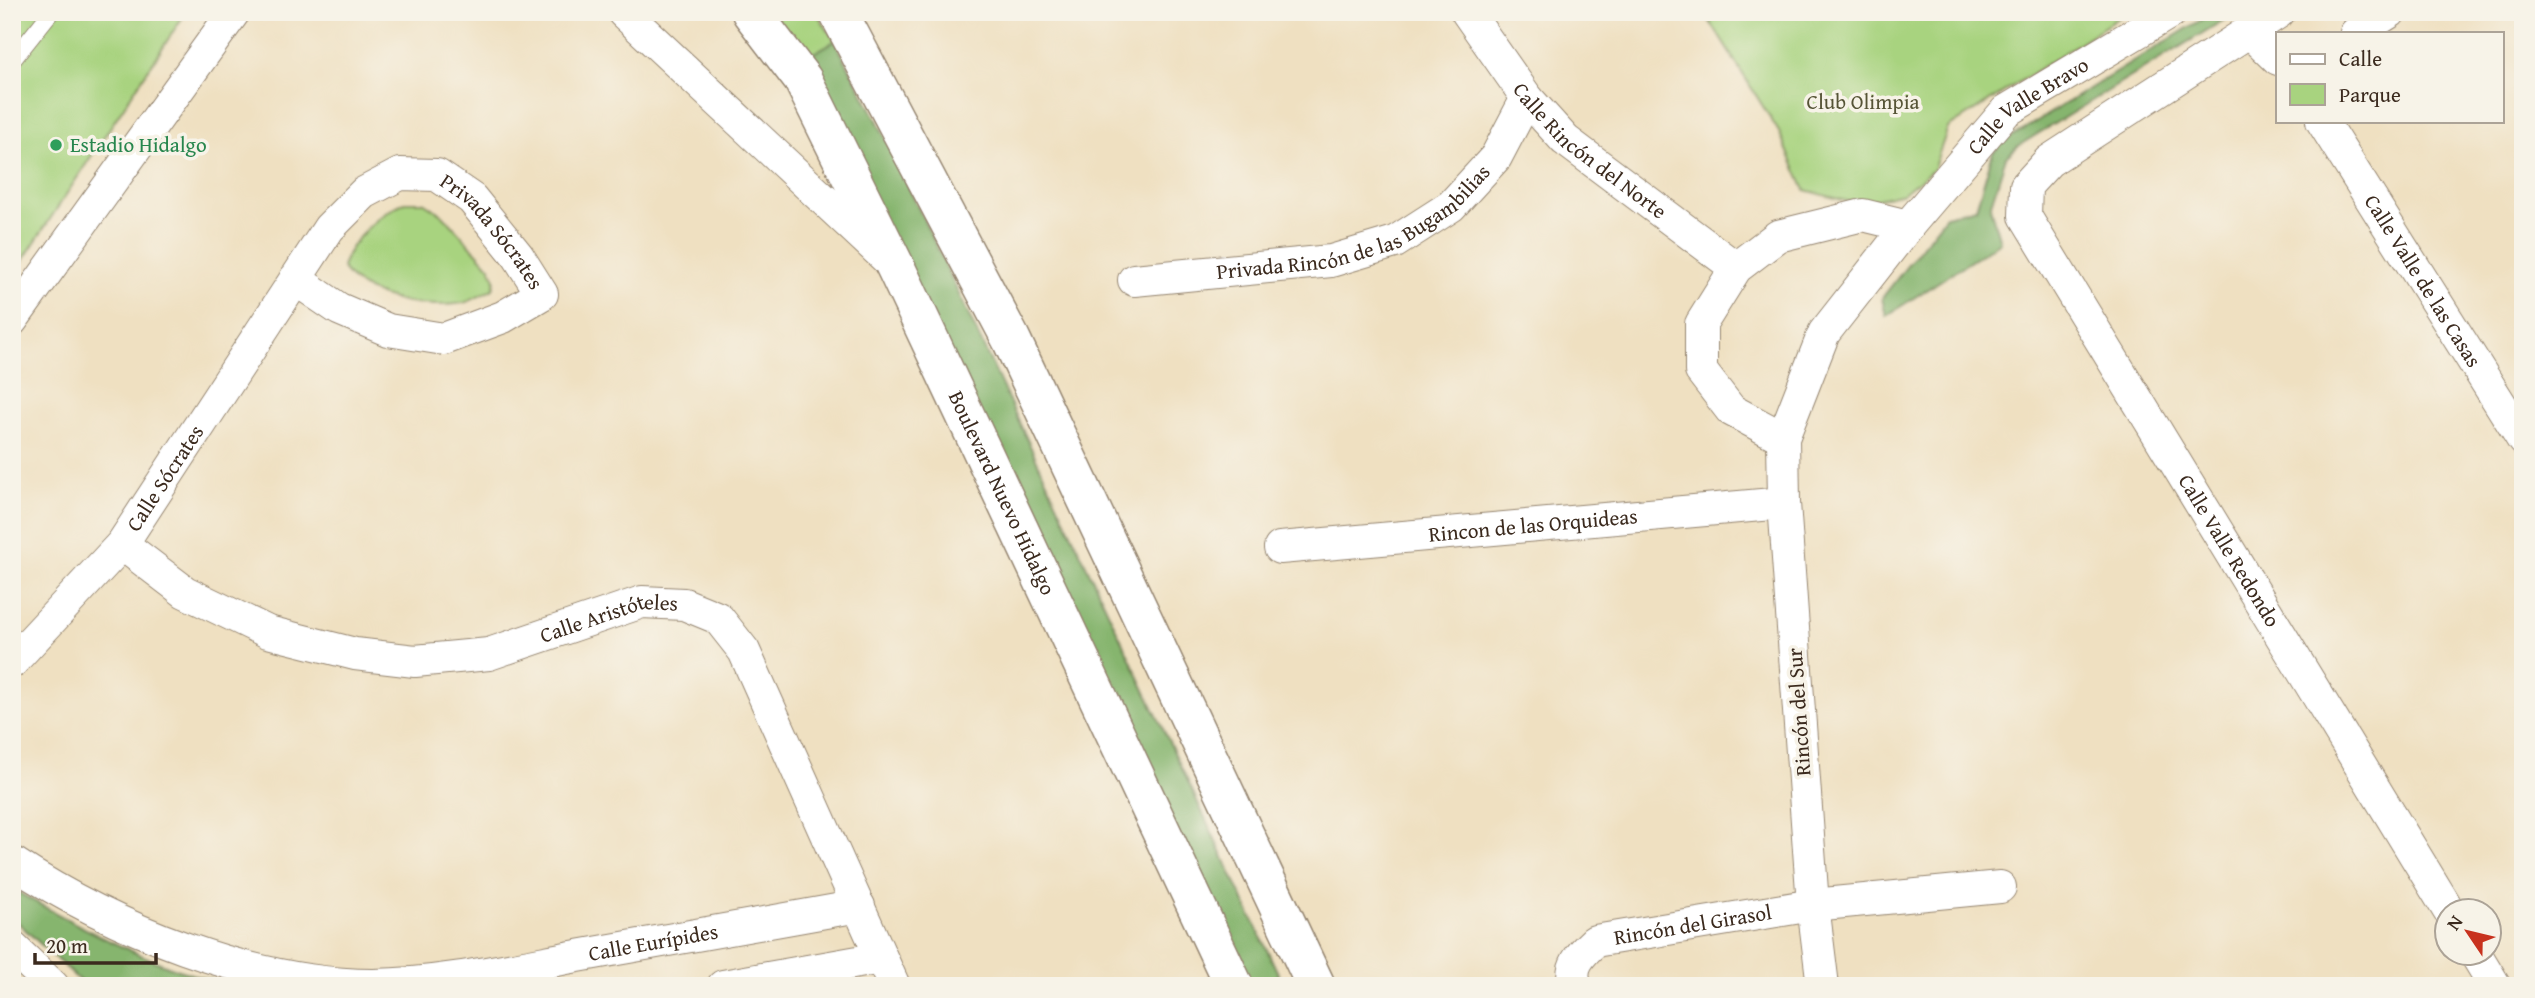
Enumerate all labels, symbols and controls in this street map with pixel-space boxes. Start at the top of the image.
legend [2276,32,2504,122]
text: Calle [2339,43,2382,74]
street label: Calle Valle Bravo [1959,49,2094,161]
street label: Calle Rincón del Norte [1506,76,1674,226]
text: Parque [2339,79,2401,110]
park label: Club Olimpia [1806,86,1920,117]
place label: Estadio Hidalgo [70,129,207,160]
marker: Estadio Hidalgo [48,137,64,153]
street label: Privada Rincón de las Bugambilias [1215,157,1497,287]
street label: Privada Sócrates [434,166,551,295]
street label: Calle Valle de las Casas [2357,188,2489,373]
street label: Boulevard Nuevo Hidalgo [941,386,1064,600]
street label: Calle Sócrates [118,418,211,537]
street label: Calle Valle Redondo [2171,468,2288,633]
street label: Rincon de las Orquideas [1427,500,1639,550]
street label: Calle Aristóteles [536,586,679,651]
street label: Rincón del Sur [1779,647,1818,777]
street label: Rincón del Girasol [1611,896,1774,953]
north arrow [2434,897,2504,967]
text: N [2439,909,2469,935]
street label: Calle Eurípides [586,915,720,969]
scale bar [35,921,156,965]
text: 20 m [46,930,88,961]

